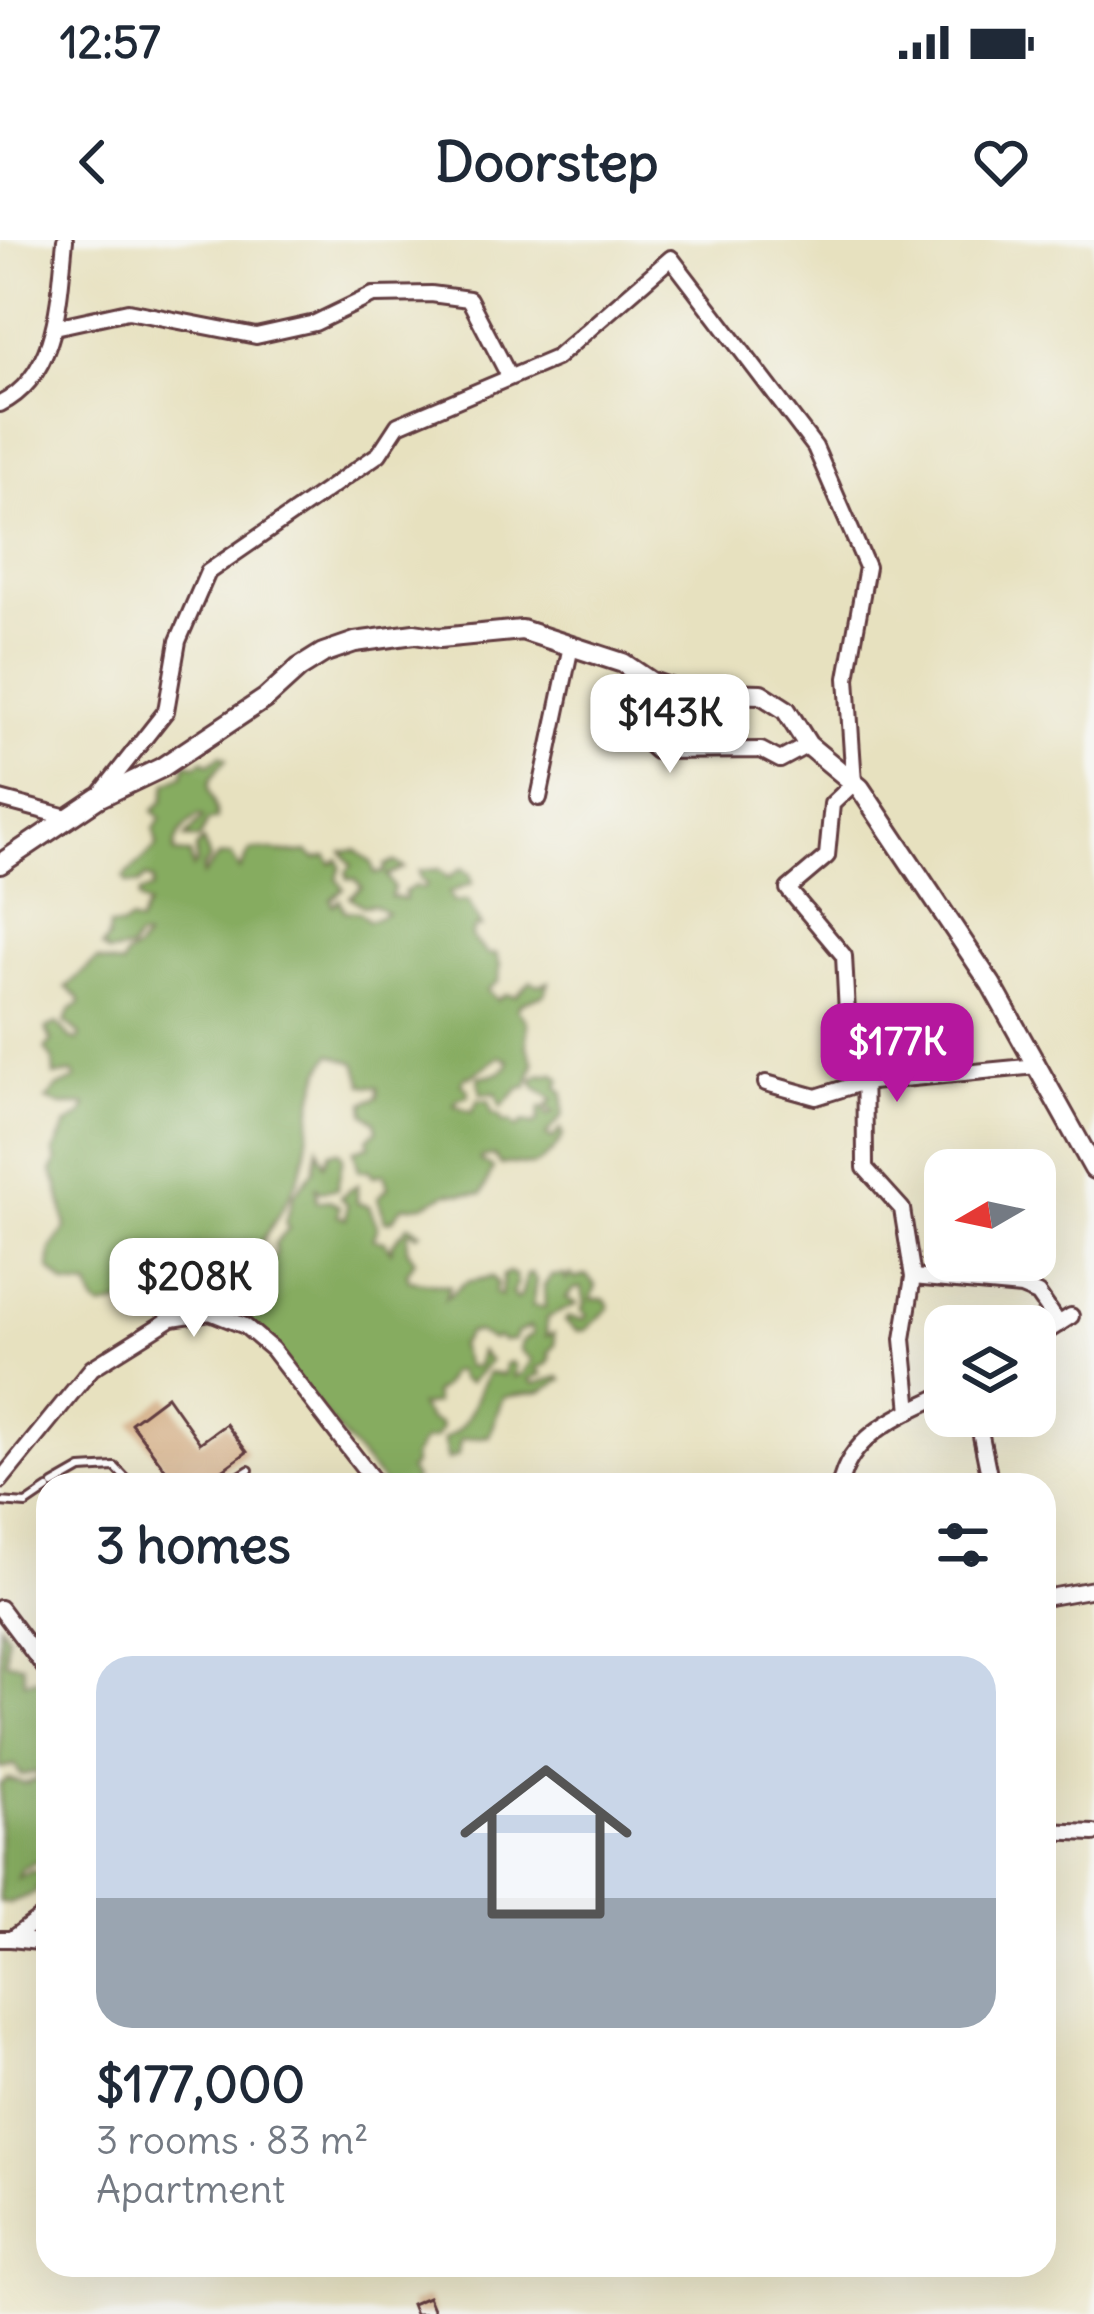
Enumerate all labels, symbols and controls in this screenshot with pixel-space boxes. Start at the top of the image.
text: 12:57 [60,14,161,70]
text: Doorstep [435,128,659,196]
icon: back [60,129,126,195]
icon: heart [968,129,1034,195]
pin: $143K [586,674,754,776]
text: $143K [617,688,723,737]
pin: $177K [813,1003,981,1105]
text: $177K [848,1017,946,1066]
north arrow [924,1149,1056,1281]
map controls [924,1149,1056,1437]
pin: $208K [110,1238,278,1340]
text: $208K [136,1252,252,1301]
button: layers [924,1305,1056,1437]
icon: filters [930,1512,996,1578]
text: 3 homes [96,1513,291,1577]
icon: home [438,1734,654,1950]
text: $177,000 [96,2052,305,2116]
text: 3 rooms · 83 m² [96,2116,369,2165]
text: Apartment [96,2165,285,2214]

